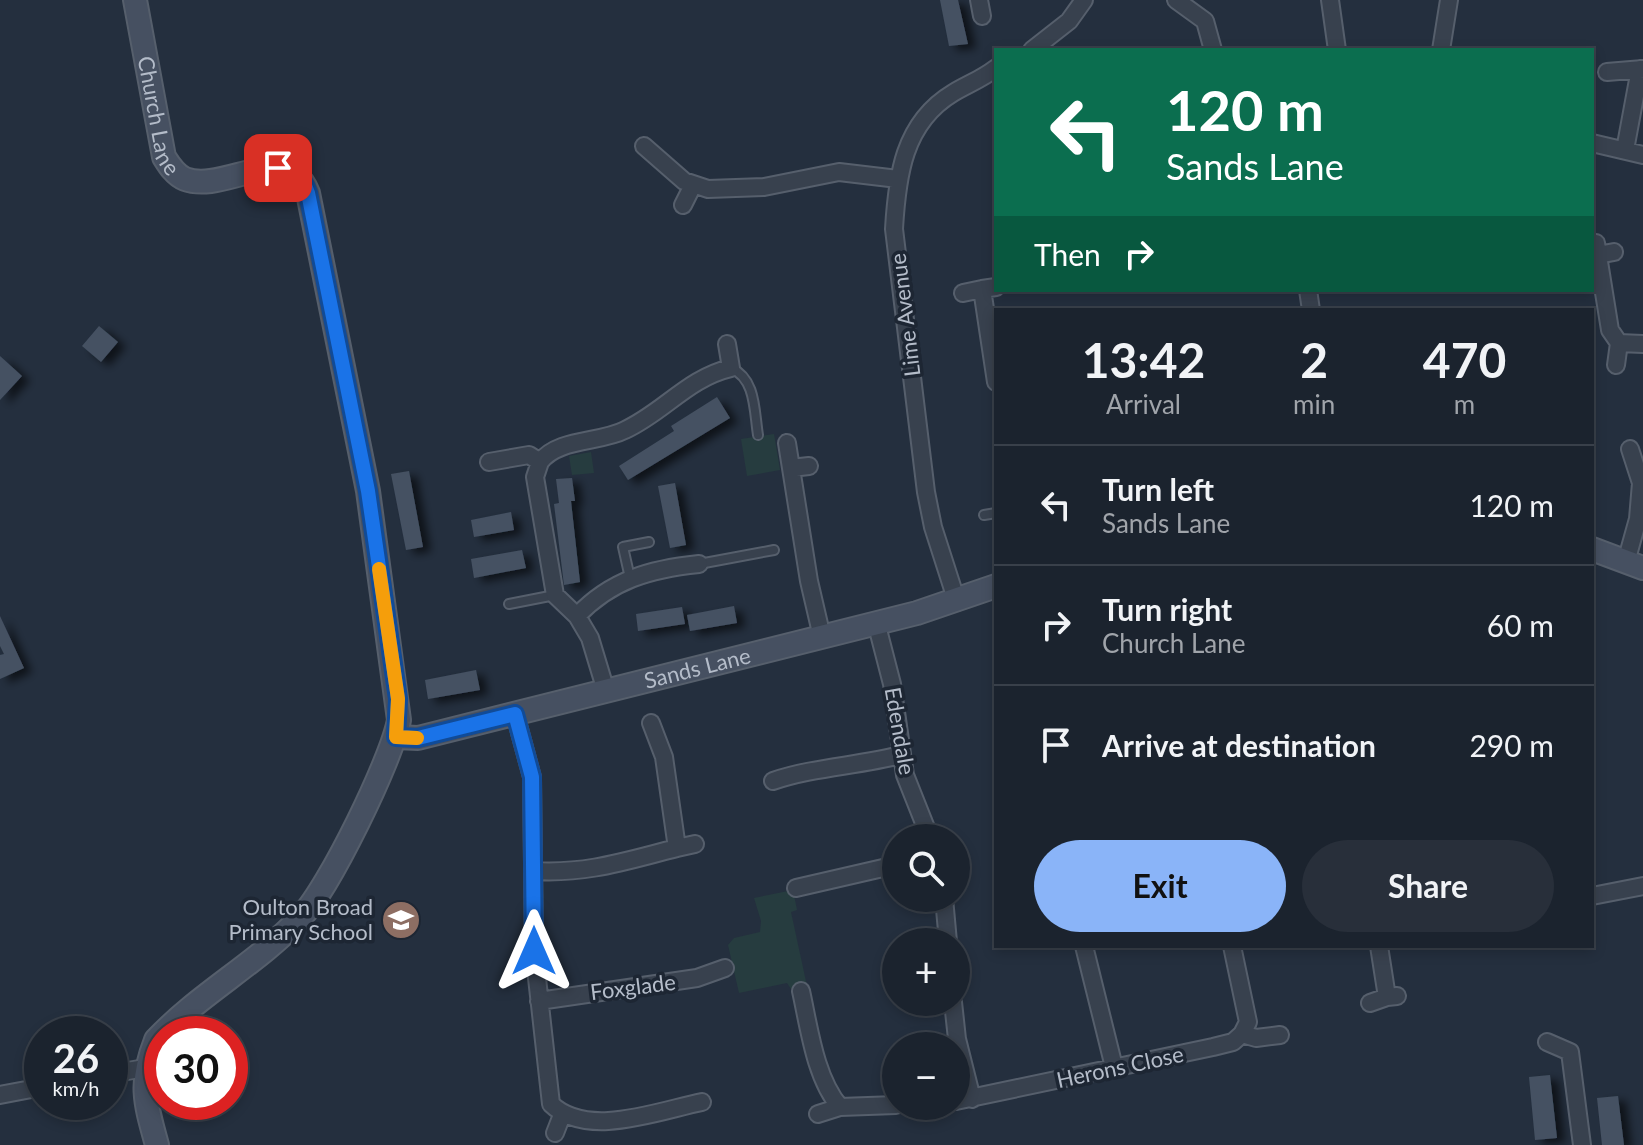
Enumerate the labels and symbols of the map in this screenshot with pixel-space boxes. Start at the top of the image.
street label: Church Lane [133,54,186,181]
pin [244,134,312,202]
street label: Lime Avenue [884,252,925,378]
street label: Sands Lane [641,641,753,694]
street label: Edendale [880,685,921,777]
place label: Oulton Broad Primary School [228,893,373,945]
school or university icon: Oulton Broad Primary School [380,899,422,941]
position arrow [492,909,576,993]
street label: Foxglade [589,968,677,1005]
speed limit sign: 30 [144,1016,248,1120]
street label: Herons Close [1054,1040,1186,1093]

